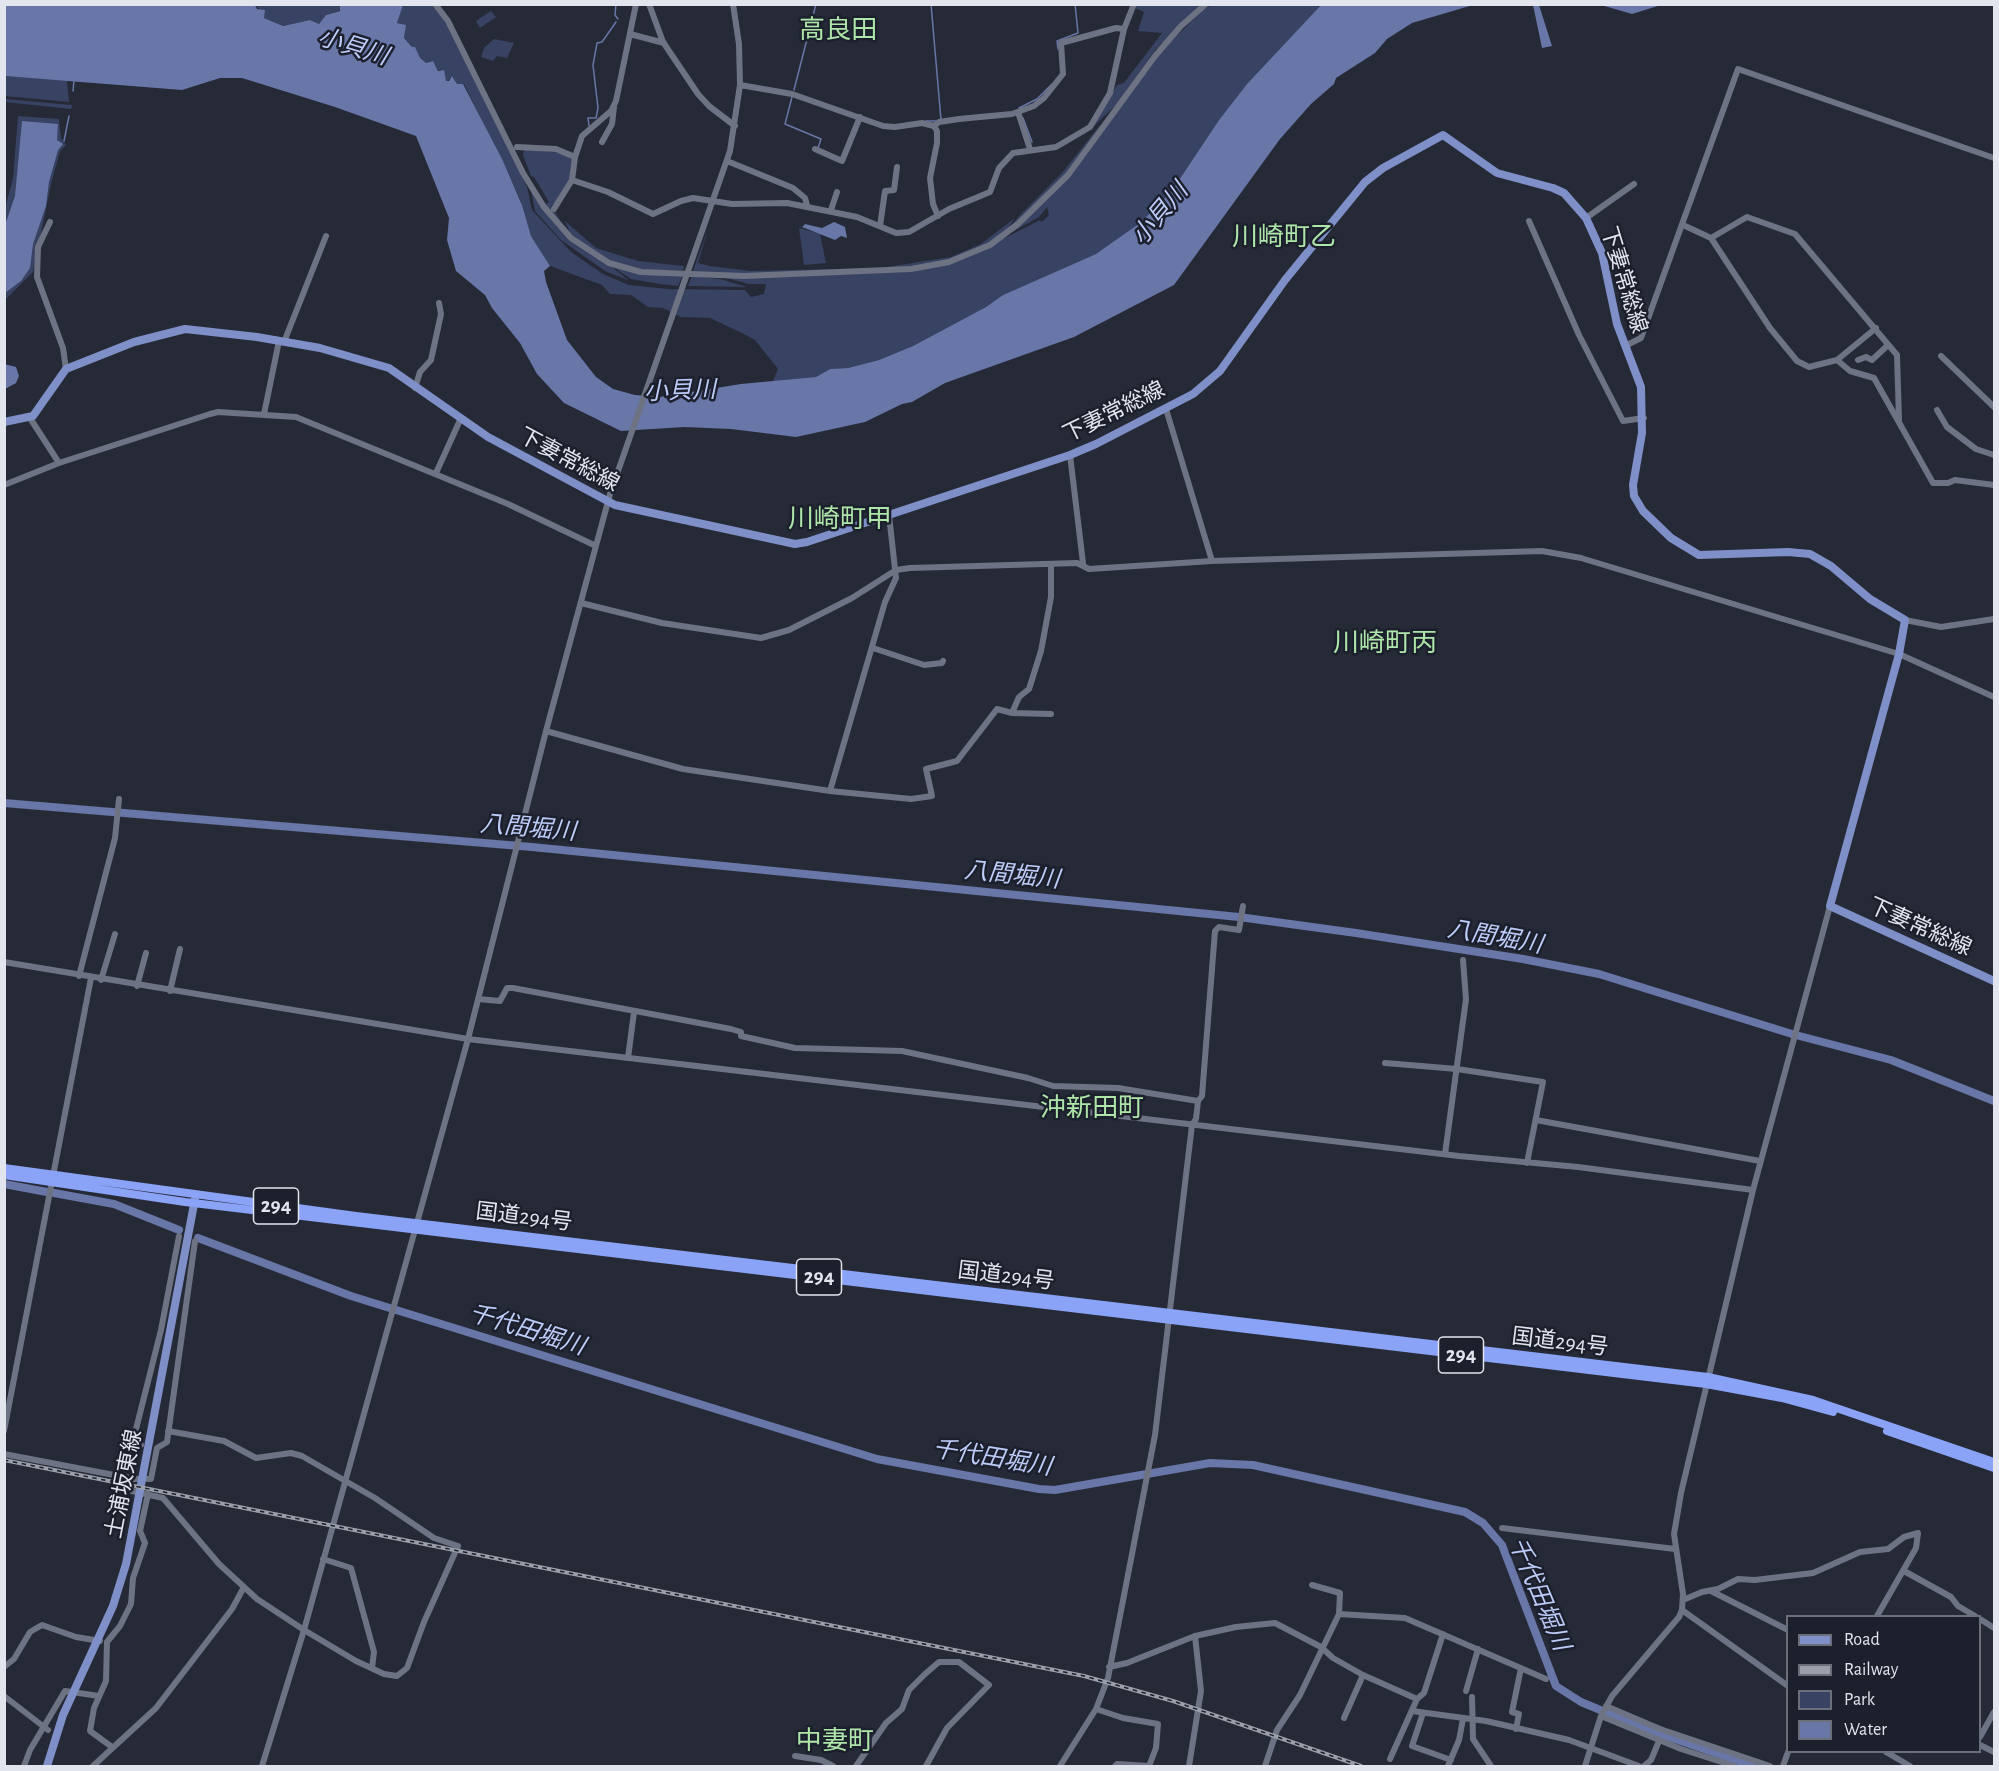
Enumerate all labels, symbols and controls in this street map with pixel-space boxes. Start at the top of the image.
district label: 高良田 [799,14,877,46]
water label: 小貝川 [314,23,392,71]
water label: 小貝川 [1126,177,1194,251]
district label: 川崎町乙 [1232,221,1336,253]
street label: 下妻常総線 [1595,224,1653,336]
water label: 小貝川 [644,375,716,407]
street label: 下妻常総線 [1059,376,1169,448]
street label: 下妻常総線 [514,423,624,497]
district label: 川崎町甲 [788,503,892,535]
district label: 川崎町丙 [1333,627,1437,659]
water label: 八間堀川 [479,809,577,847]
water label: 八間堀川 [963,856,1061,894]
street label: 下妻常総線 [1864,893,1976,961]
water label: 八間堀川 [1445,914,1545,960]
district label: 沖新田町 [1040,1092,1144,1124]
road number: 294 [254,1188,298,1224]
street label: 国道294号 [474,1198,574,1236]
street label: 国道294号 [956,1257,1056,1295]
road number: 294 [796,1259,842,1295]
water label: 千代田堀川 [465,1299,589,1361]
street label: 国道294号 [1510,1323,1610,1361]
road number: 294 [1438,1337,1484,1373]
street label: 土浦坂東線 [101,1427,147,1541]
water label: 千代田堀川 [930,1434,1054,1482]
water label: 千代田堀川 [1502,1533,1576,1655]
legend [1786,1615,1981,1753]
text: Road [1844,1631,1880,1649]
text: Railway [1844,1661,1898,1679]
text: Park [1844,1691,1875,1709]
text: Water [1844,1721,1887,1739]
district label: 中妻町 [796,1725,874,1757]

